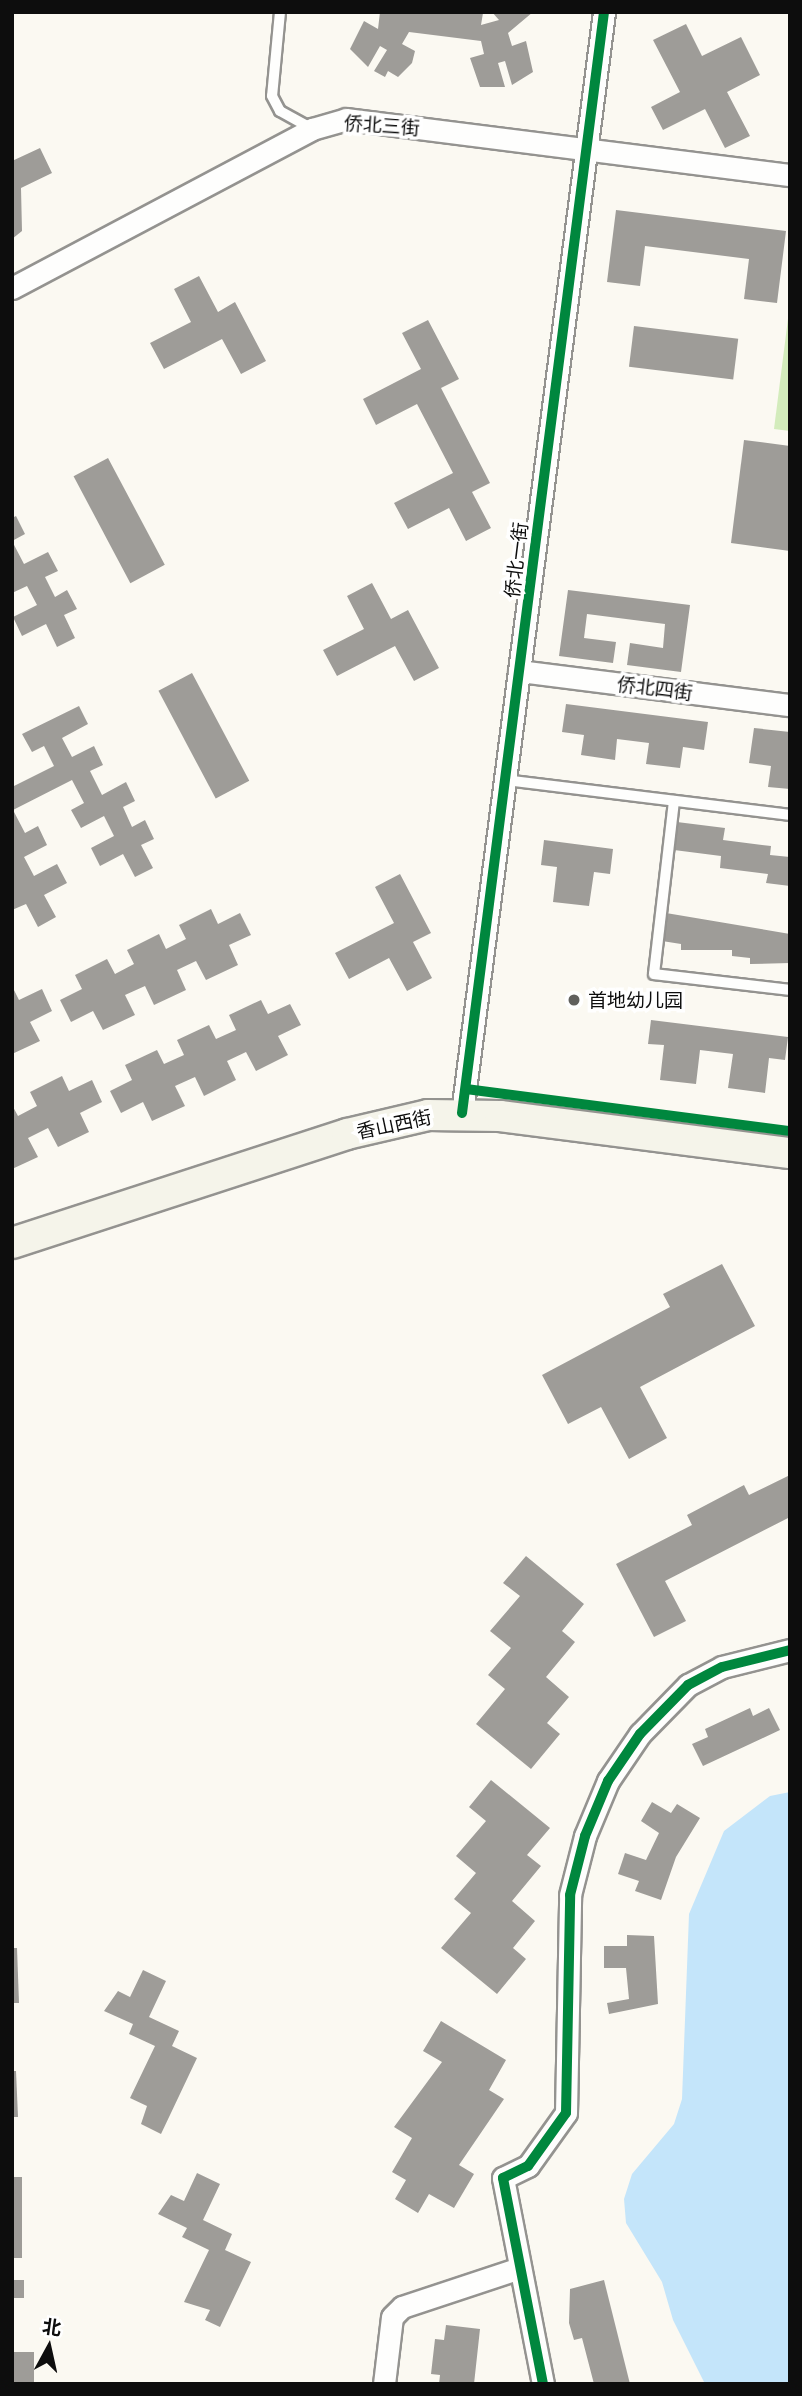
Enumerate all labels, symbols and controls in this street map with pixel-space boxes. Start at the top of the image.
street label: 侨北三街 [343,111,421,139]
street label: 侨北一街 [500,521,532,599]
street label: 侨北四街 [616,672,694,704]
place label: 首地幼儿园 [588,989,683,1011]
marker: 首地幼儿园 [566,992,582,1008]
street label: 香山西街 [354,1105,434,1143]
text: 北 [41,2311,63,2341]
north arrow [14,2312,84,2382]

